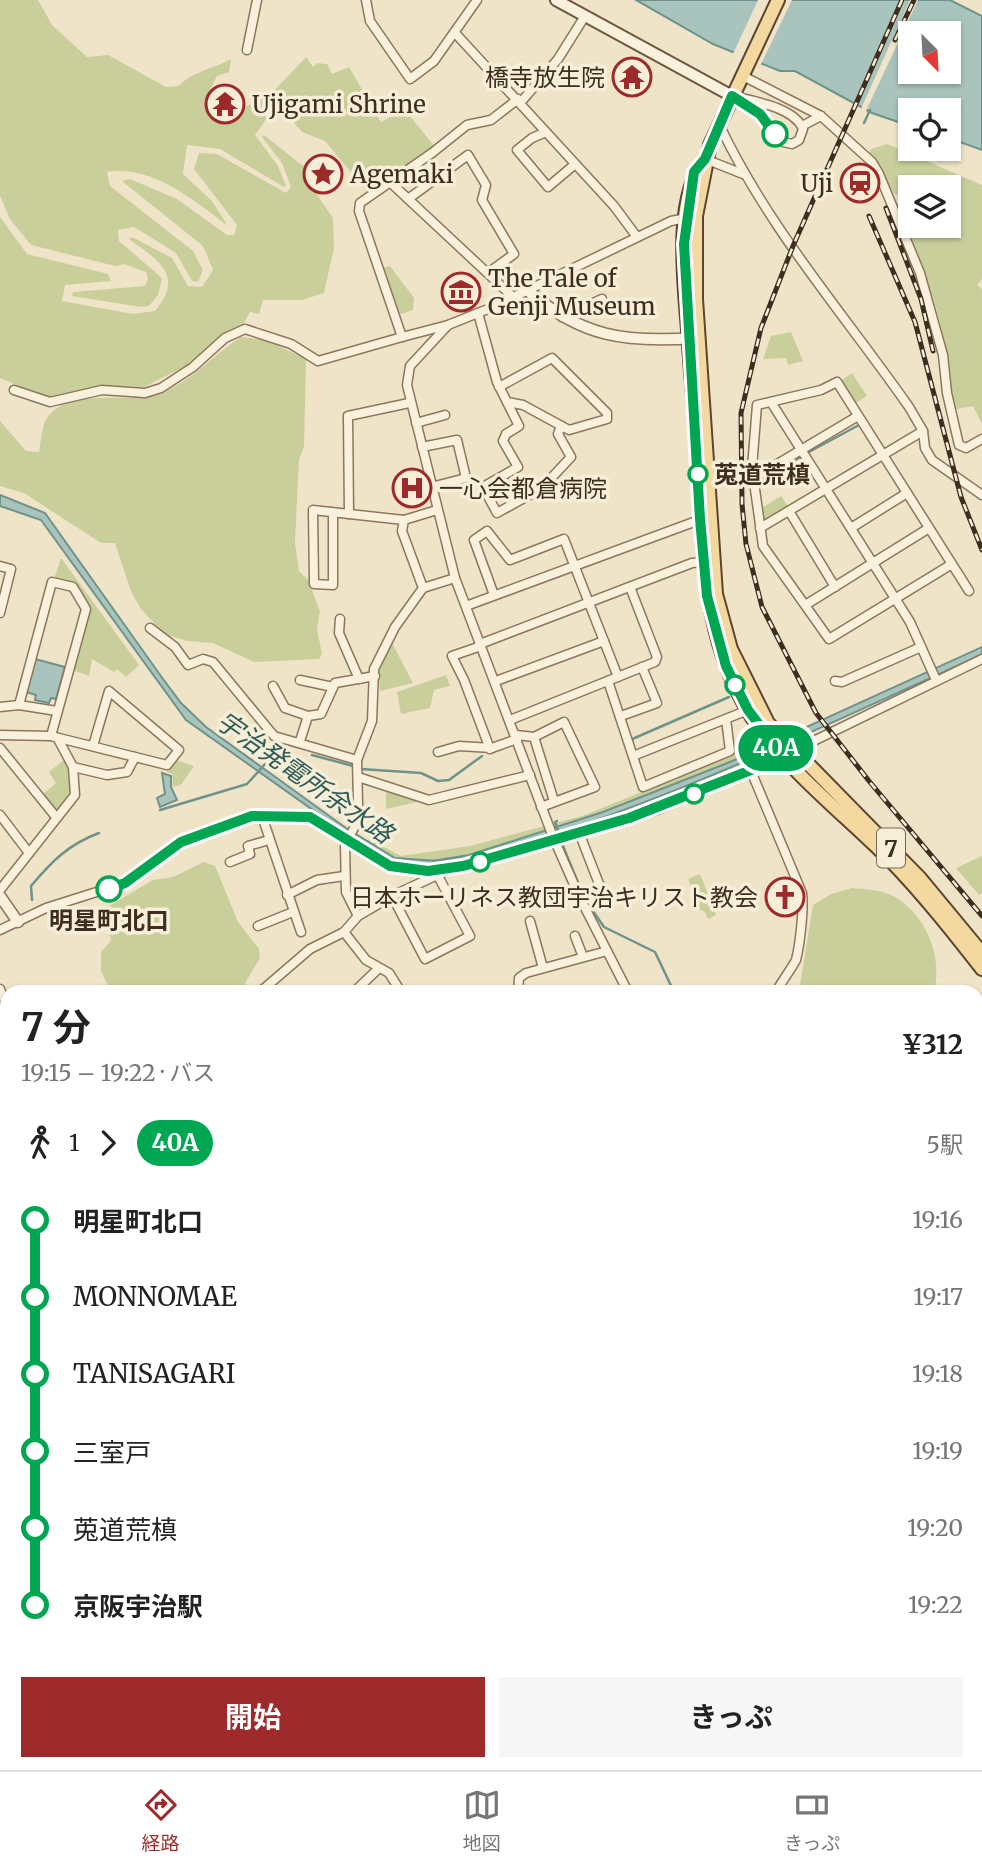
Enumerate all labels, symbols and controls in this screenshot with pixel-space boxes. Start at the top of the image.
north arrow [898,21,961,84]
map controls [898,21,961,238]
temple icon: 橋寺放生院 [611,56,653,98]
place label: 橋寺放生院 [485,62,605,93]
temple icon: Ujigami Shrine [204,83,246,125]
place label: Ujigami Shrine [252,89,426,120]
button: locate [898,98,961,161]
unlabelled marker [762,121,788,147]
place icon: Agemaki [302,153,344,195]
place label: Agemaki [349,159,454,190]
station icon: Uji [839,162,881,204]
place label: Uji [801,168,833,199]
button: layers [898,175,961,238]
place label: The Tale of Genji Museum [488,263,656,322]
museum icon: The Tale of Genji Museum [440,271,482,313]
place label: 莵道荒槙 [714,459,810,490]
marker: 莵道荒槙 [688,464,708,484]
hospital icon: 一心会都倉病院 [391,467,433,509]
place label: 一心会都倉病院 [439,473,607,504]
unlabelled marker [725,675,745,695]
water label: 宇治発電所余水路 [210,704,401,851]
line badge: 40A [736,725,816,771]
text: 40A [752,732,800,763]
unlabelled marker [684,784,704,804]
road number: 7 [877,828,905,868]
unlabelled marker [470,852,490,872]
marker: 明星町北口 [96,876,122,902]
church icon: 日本ホーリネス教団宇治キリスト教会 [764,876,806,918]
place label: 日本ホーリネス教団宇治キリスト教会 [350,882,758,913]
place label: 明星町北口 [49,905,169,936]
text: 7 分 [21,1004,91,1051]
text: ¥312 [902,1028,963,1061]
text: 19:15 – 19:22 · バス [21,1058,215,1087]
icon: walk [21,1124,59,1162]
icon: forward [89,1124,127,1162]
text: 40A [151,1127,199,1158]
text: 1 [69,1128,79,1157]
text: 5駅 [927,1130,963,1159]
text: 明星町北口 [73,1205,203,1238]
text: 19:16 [912,1205,963,1234]
text: MONNOMAE [73,1280,237,1313]
text: 19:17 [913,1282,963,1311]
text: TANISAGARI [73,1357,235,1390]
text: 19:18 [912,1359,963,1388]
text: 三室戸 [73,1436,151,1469]
text: 19:19 [912,1436,963,1465]
text: 莵道荒槙 [73,1513,177,1546]
text: 19:20 [907,1513,963,1542]
text: 京阪宇治駅 [73,1590,203,1623]
text: 19:22 [908,1590,963,1619]
button: 開始 [21,1677,485,1757]
button: きっぷ [499,1677,963,1757]
tab: 経路 [142,1786,180,1855]
tab: 地図 [463,1786,501,1855]
tab: きっぷ [784,1786,840,1855]

